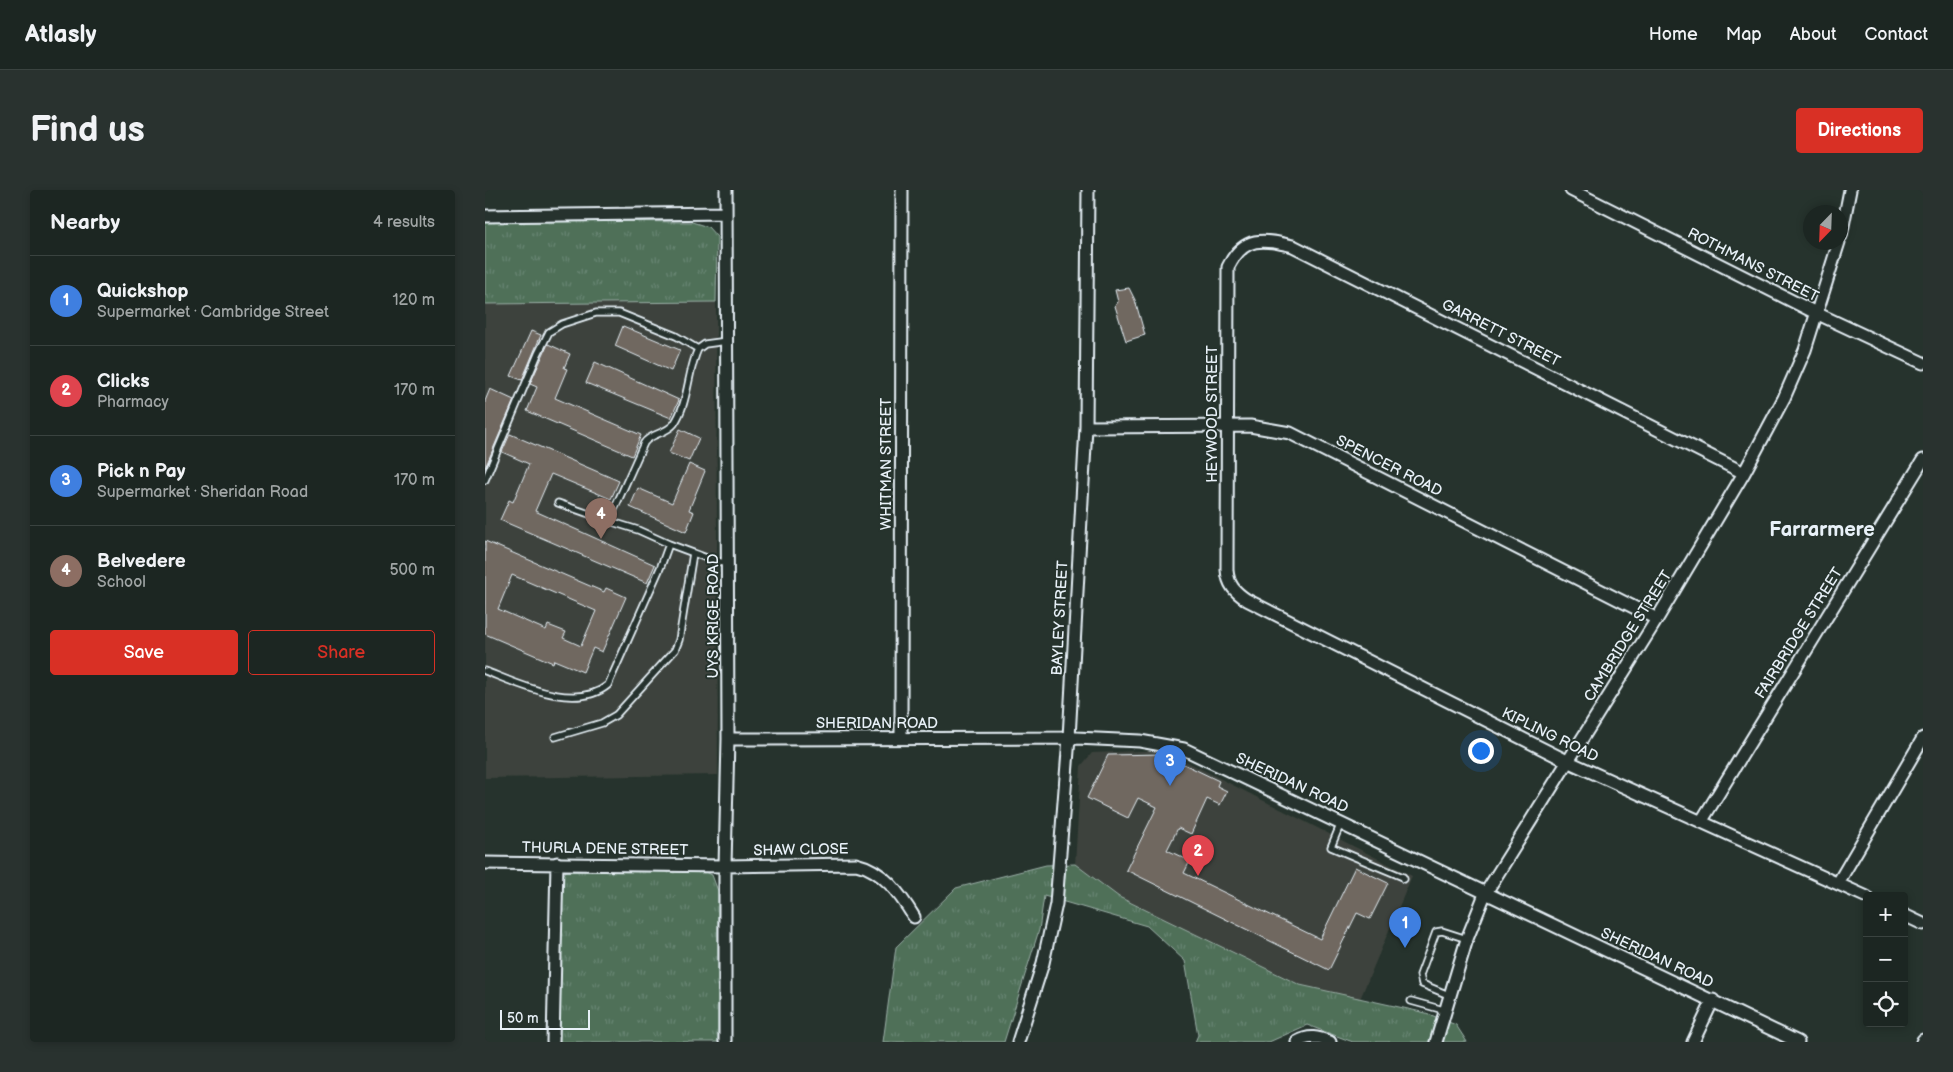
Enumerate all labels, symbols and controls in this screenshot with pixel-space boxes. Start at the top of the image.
text: Atlasly [25,20,96,49]
text: Home [1649,24,1698,45]
text: Map [1726,24,1762,45]
text: About [1790,24,1837,45]
text: Contact [1865,24,1928,45]
button: Directions [1796,108,1923,153]
text: Find us [30,109,145,152]
north arrow [1803,205,1848,250]
text: Nearby [50,210,120,235]
text: 4 results [373,213,435,232]
street label: ROTHMANS STREET [1684,224,1822,306]
text: Quickshop [97,280,189,303]
text: 1 [63,291,69,310]
text: 120 m [392,291,435,310]
street label: GARRETT STREET [1439,295,1563,371]
text: Supermarket · Cambridge Street [97,303,329,322]
street label: HEYWOOD STREET [1203,345,1222,483]
text: Clicks [97,370,150,393]
text: 2 [61,381,71,400]
text: 170 m [394,381,435,400]
text: Pharmacy [97,393,169,412]
street label: WHITMAN STREET [877,398,896,530]
street label: SPENCER ROAD [1333,431,1445,501]
text: Pick n Pay [97,460,185,483]
text: 3 [61,471,71,490]
text: 170 m [394,471,435,490]
text: Supermarket · Sheridan Road [97,483,308,502]
pin: 4 [585,498,617,539]
district label: Farrarmere [1769,518,1875,542]
text: Belvedere [97,550,186,573]
street label: UYS KRIGE ROAD [704,554,723,678]
street label: BAYLEY STREET [1048,560,1072,676]
text: 4 [61,561,71,580]
text: 500 m [389,561,435,580]
street label: FAIRBRIDGE STREET [1751,564,1847,702]
street label: CAMBRIDGE STREET [1580,567,1676,705]
text: School [97,573,146,592]
button: Save [50,630,238,675]
button: Share [248,630,435,675]
street label: KIPLING ROAD [1498,703,1602,767]
street label: SHERIDAN ROAD [816,714,938,733]
your location [1468,738,1494,764]
pin: 3 [1154,745,1186,786]
street label: SHERIDAN ROAD [1233,749,1351,817]
pin: 2 [1182,835,1214,876]
street label: THURLA DENE STREET [522,838,688,860]
street label: SHAW CLOSE [753,840,849,860]
map controls [1863,892,1908,1027]
button: + [1863,892,1908,937]
pin: 1 [1389,907,1421,948]
street label: SHERIDAN ROAD [1598,924,1716,992]
button: − [1863,937,1908,982]
button: locate [1863,982,1908,1027]
scale bar [500,1007,590,1030]
text: 50 m [507,1010,539,1027]

